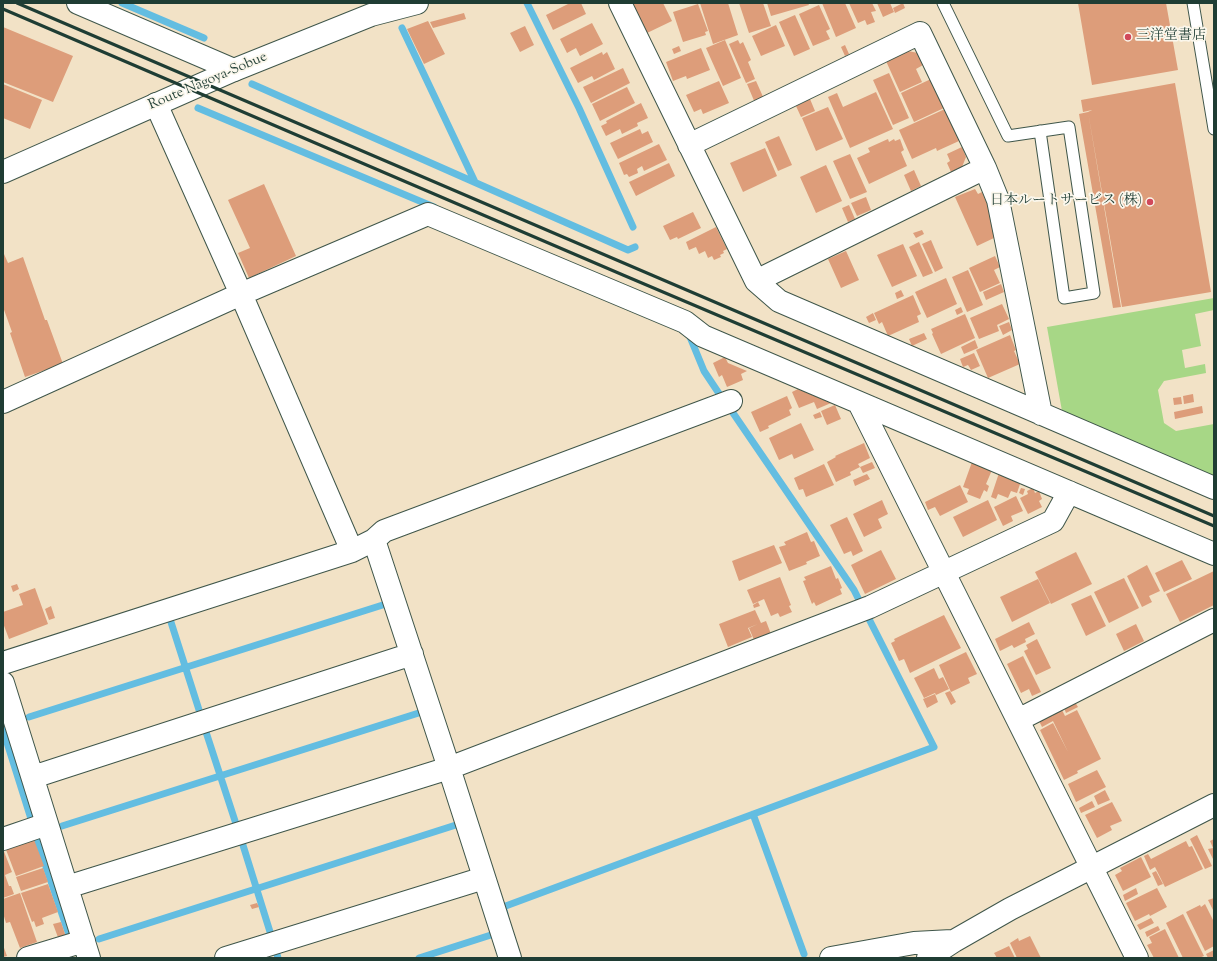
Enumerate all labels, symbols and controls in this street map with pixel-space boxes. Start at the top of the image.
place label: 三洋堂書店 [1136,29,1206,45]
marker: 三洋堂書店 [1123,32,1133,42]
street label: Route Nagoya-Sobue [146,49,270,115]
place label: 日本ルートサービス (株) [990,194,1142,210]
marker: 日本ルートサービス (株) [1145,197,1155,207]

